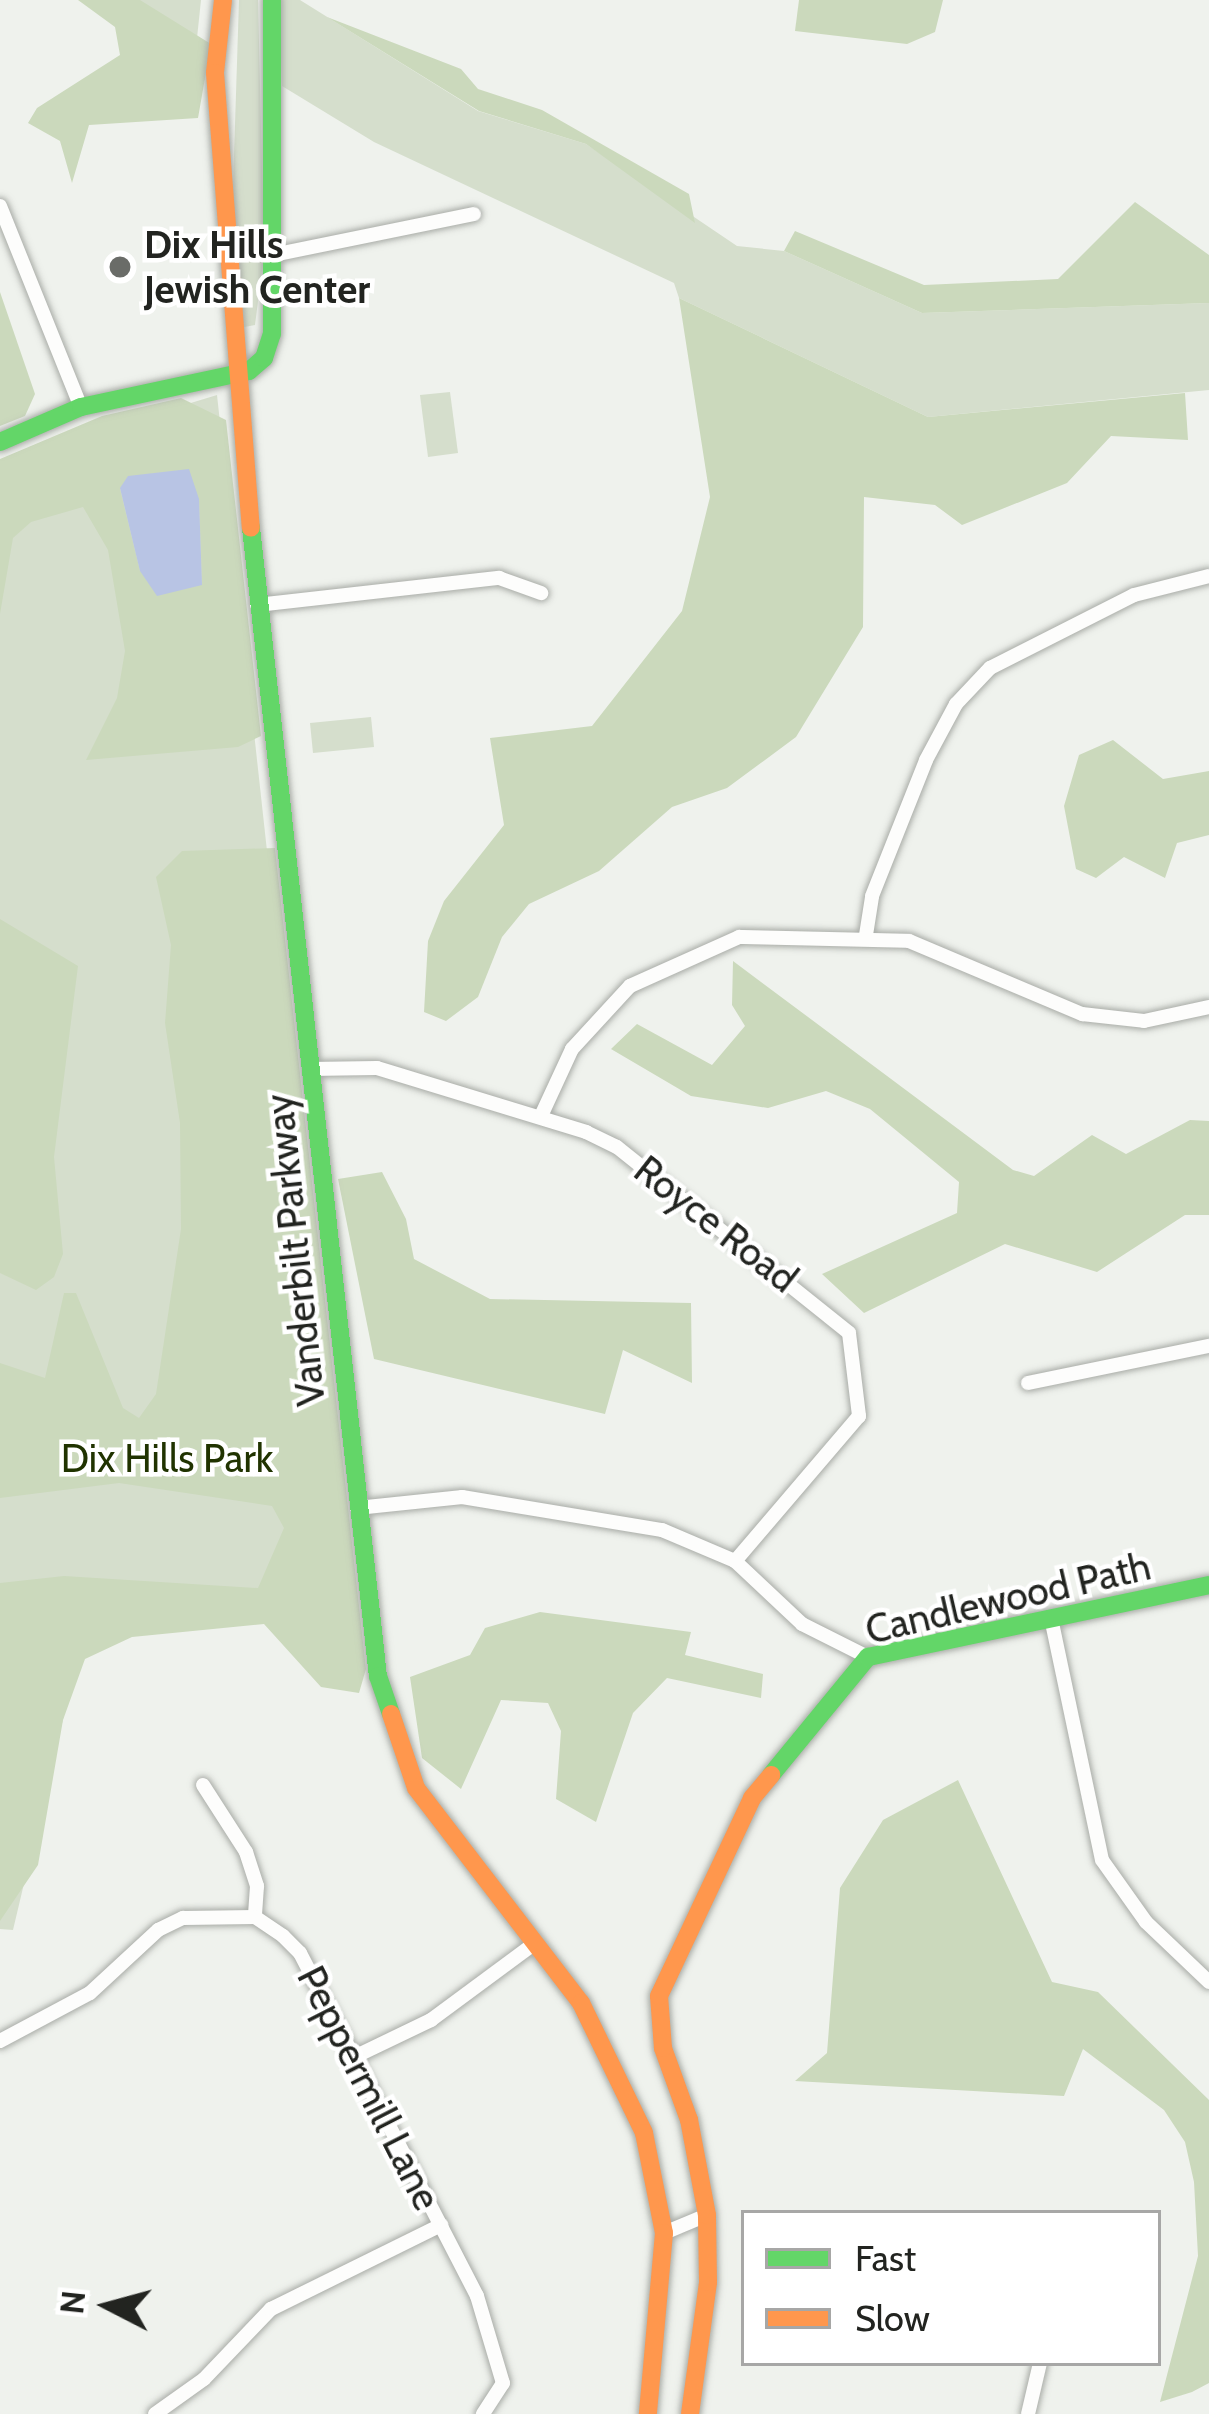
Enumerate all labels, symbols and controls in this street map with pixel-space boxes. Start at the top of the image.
place label: Dix Hills Jewish Center [144,222,370,313]
marker: Dix Hills Jewish Center [107,254,133,280]
street label: Vanderbilt Parkway [255,1092,335,1408]
street label: Royce Road [625,1146,807,1302]
park label: Dix Hills Park [61,1435,273,1481]
street label: Candlewood Path [861,1542,1155,1654]
street label: Peppermill Lane [287,1958,451,2218]
legend [741,2210,1161,2366]
text: Fast [855,2236,916,2280]
north arrow [48,2246,168,2366]
text: N [51,2289,93,2316]
text: Slow [855,2296,930,2340]

